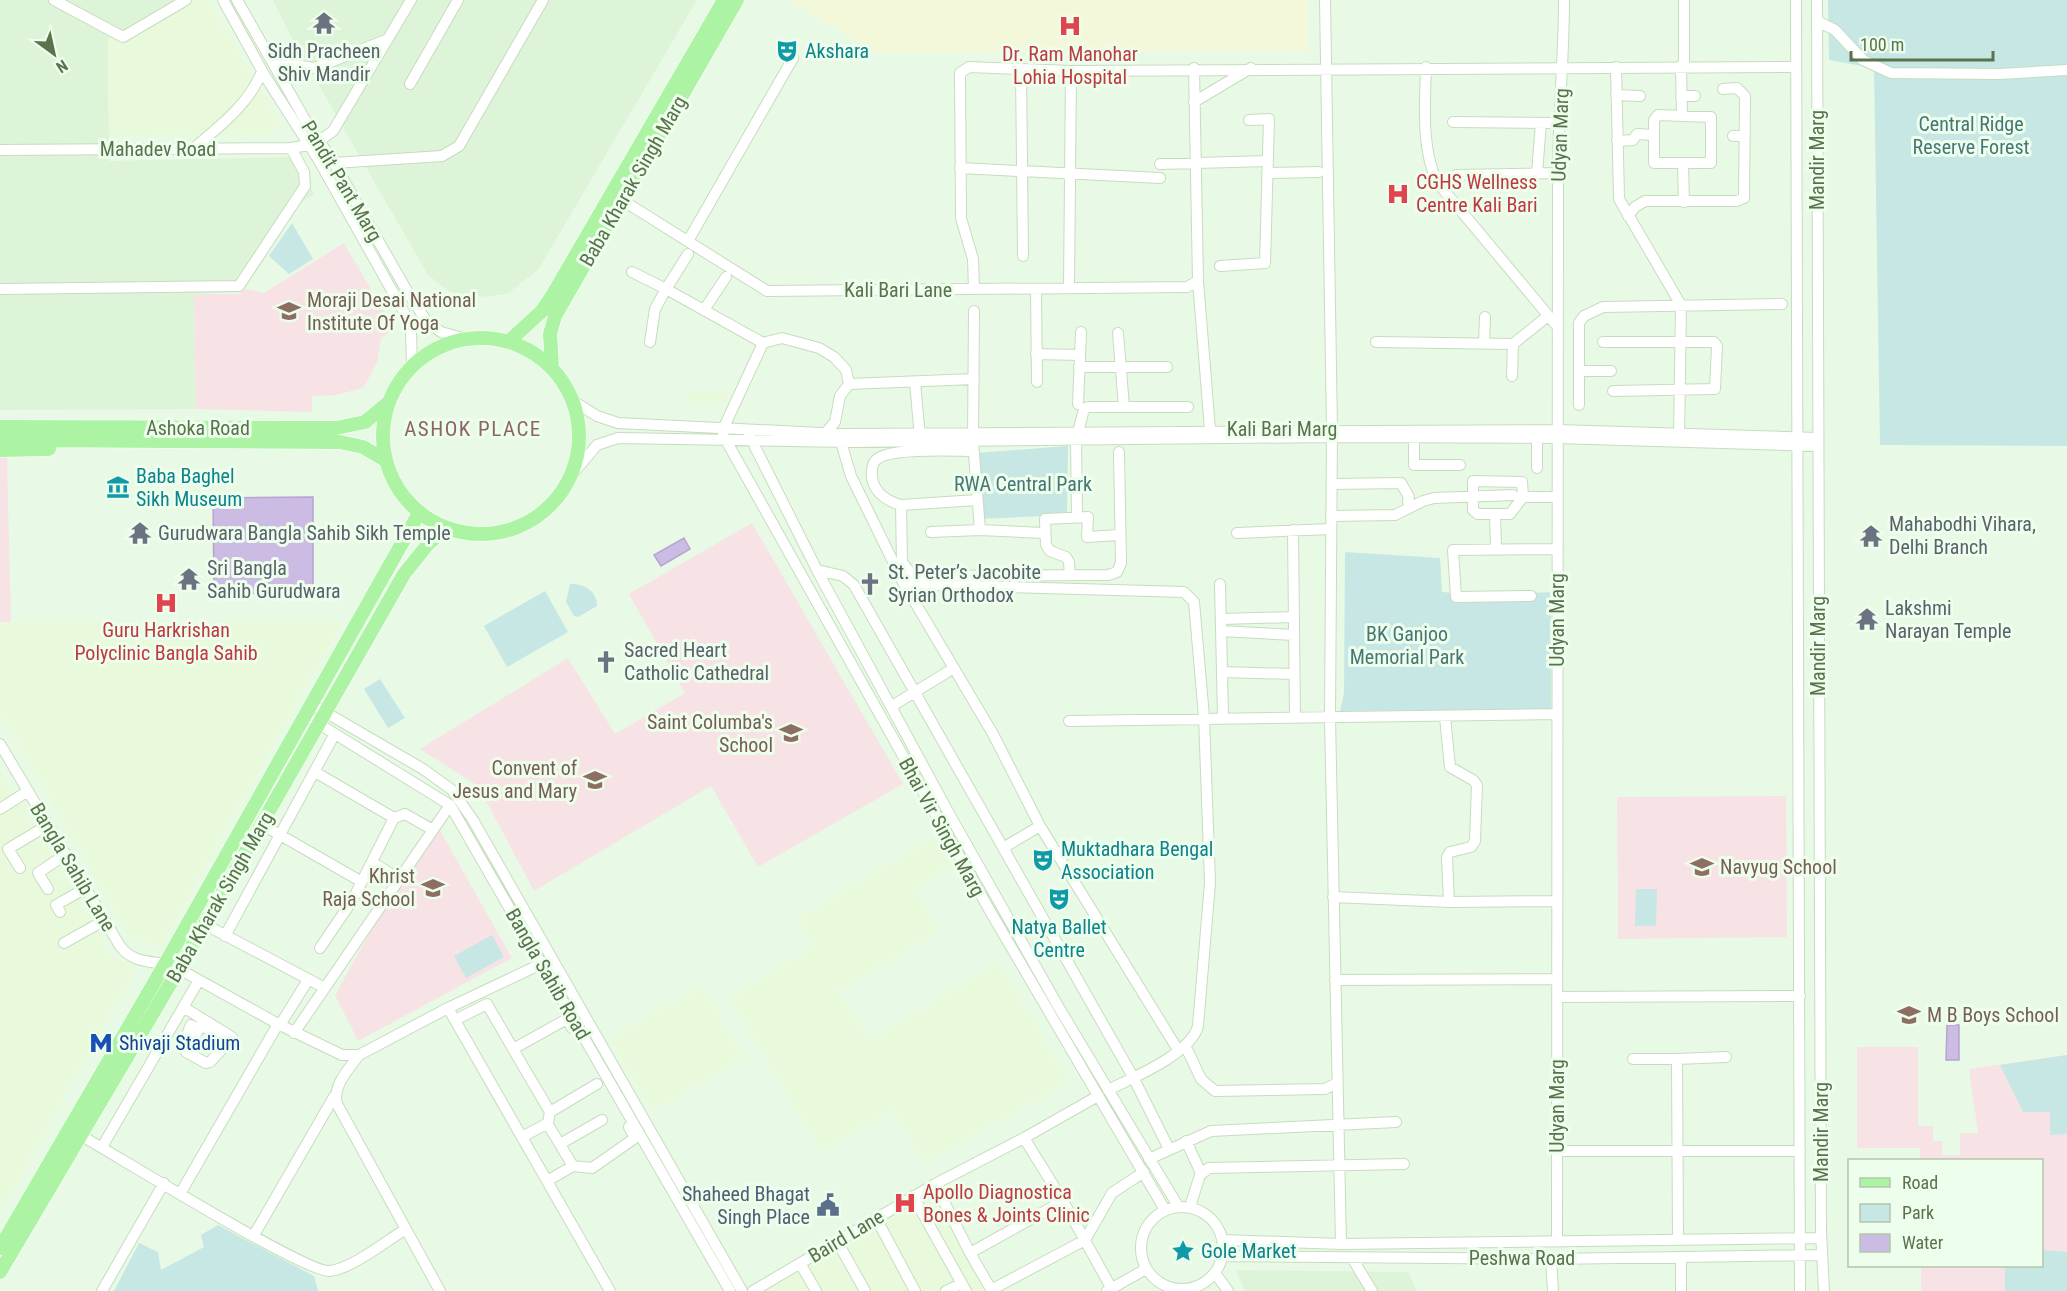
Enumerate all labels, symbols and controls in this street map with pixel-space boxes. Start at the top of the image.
temple icon: Sidh Pracheen Shiv Mandir [311,10,337,36]
hospital icon: Dr. Ram Manohar Lohia Hospital [1057,13,1083,39]
north arrow [24,24,84,84]
scale bar [1851,24,1994,62]
text: 100 m [1860,34,1904,55]
theatre icon: Akshara [774,38,800,64]
place label: Sidh Pracheen Shiv Mandir [268,39,380,86]
place label: Akshara [805,39,869,63]
place label: Dr. Ram Manohar Lohia Hospital [1002,42,1138,89]
text: N [53,56,71,77]
street label: Udyan Marg [1546,88,1574,182]
street label: Baba Kharak Singh Marg [574,92,692,270]
street label: Mandir Marg [1805,110,1829,210]
park label: Central Ridge Reserve Forest [1913,112,2030,159]
street label: Pandit Pant Marg [297,116,387,246]
street label: Mahadev Road [100,137,216,161]
place label: CGHS Wellness Centre Kali Bari [1416,170,1538,217]
hospital icon: CGHS Wellness Centre Kali Bari [1385,181,1411,207]
street label: Kali Bari Lane [844,278,952,302]
place label: Moraji Desai National Institute Of Yoga [307,288,476,335]
school or university icon: Moraji Desai National Institute Of Yoga [276,298,302,324]
street label: Ashoka Road [146,416,250,440]
district label: ASHOK PLACE [404,417,542,441]
street label: Kali Bari Marg [1227,417,1337,441]
place label: Baba Baghel Sikh Museum [136,464,242,511]
park label: RWA Central Park [954,472,1092,496]
museum icon: Baba Baghel Sikh Museum [105,474,131,500]
place label: Mahabodhi Vihara, Delhi Branch [1889,512,2036,559]
temple icon: Gurudwara Bangla Sahib Sikh Temple [127,520,153,546]
place label: Gurudwara Bangla Sahib Sikh Temple [158,521,451,545]
temple icon: Mahabodhi Vihara, Delhi Branch [1858,523,1884,549]
place label: Sri Bangla Sahib Gurudwara [207,556,341,603]
place label: St. Peter’s Jacobite Syrian Orthodox [888,560,1041,607]
temple icon: Sri Bangla Sahib Gurudwara [176,566,202,592]
church icon: St. Peter’s Jacobite Syrian Orthodox [857,571,883,597]
street label: Udyan Marg [1545,573,1569,667]
hospital icon: Guru Harkrishan Polyclinic Bangla Sahib [153,590,179,616]
street label: Mandir Marg [1806,596,1830,696]
place label: Lakshmi Narayan Temple [1885,596,2011,643]
temple icon: Lakshmi Narayan Temple [1854,606,1880,632]
place label: Guru Harkrishan Polyclinic Bangla Sahib [74,618,258,665]
park label: BK Ganjoo Memorial Park [1350,622,1464,669]
place label: Sacred Heart Catholic Cathedral [624,638,769,685]
church icon: Sacred Heart Catholic Cathedral [593,649,619,675]
place label: Saint Columba's School [647,710,773,757]
school or university icon: Saint Columba's School [778,720,804,746]
street label: Bhai Vir Singh Marg [894,753,990,901]
place label: Convent of Jesus and Mary [452,756,578,803]
school or university icon: Convent of Jesus and Mary [582,767,608,793]
street label: Bangla Sahib Lane [25,798,121,936]
street label: Baba Kharak Singh Marg [161,808,279,986]
place label: Muktadhara Bengal Association [1061,837,1213,884]
theatre icon: Muktadhara Bengal Association [1030,847,1056,873]
school or university icon: Navyug School [1689,854,1715,880]
place label: Navyug School [1720,855,1837,879]
place label: Khrist Raja School [322,864,415,911]
school or university icon: Khrist Raja School [420,875,446,901]
theatre icon: Natya Ballet Centre [1046,886,1072,912]
street label: Bangla Sahib Road [501,904,595,1044]
place label: Natya Ballet Centre [1011,915,1107,962]
school or university icon: M B Boys School [1896,1002,1922,1028]
place label: M B Boys School [1927,1003,2059,1027]
metro station icon: Shivaji Stadium [88,1030,114,1056]
place label: Shivaji Stadium [119,1031,240,1055]
street label: Udyan Marg [1545,1059,1569,1153]
street label: Mandir Marg [1809,1082,1833,1182]
legend [1848,1159,2043,1267]
text: Road [1902,1172,1938,1193]
place label: Apollo Diagnostica Bones & Joints Clinic [923,1180,1090,1227]
place label: Shaheed Bhagat Singh Place [682,1182,810,1229]
hospital icon: Apollo Diagnostica Bones & Joints Clinic [892,1190,918,1216]
public building icon: Shaheed Bhagat Singh Place [815,1192,841,1218]
text: Park [1902,1202,1934,1223]
street label: Baird Lane [804,1204,888,1268]
text: Water [1902,1232,1944,1253]
place icon: Gole Market [1170,1238,1196,1264]
place label: Gole Market [1201,1239,1296,1263]
street label: Peshwa Road [1469,1246,1575,1270]

